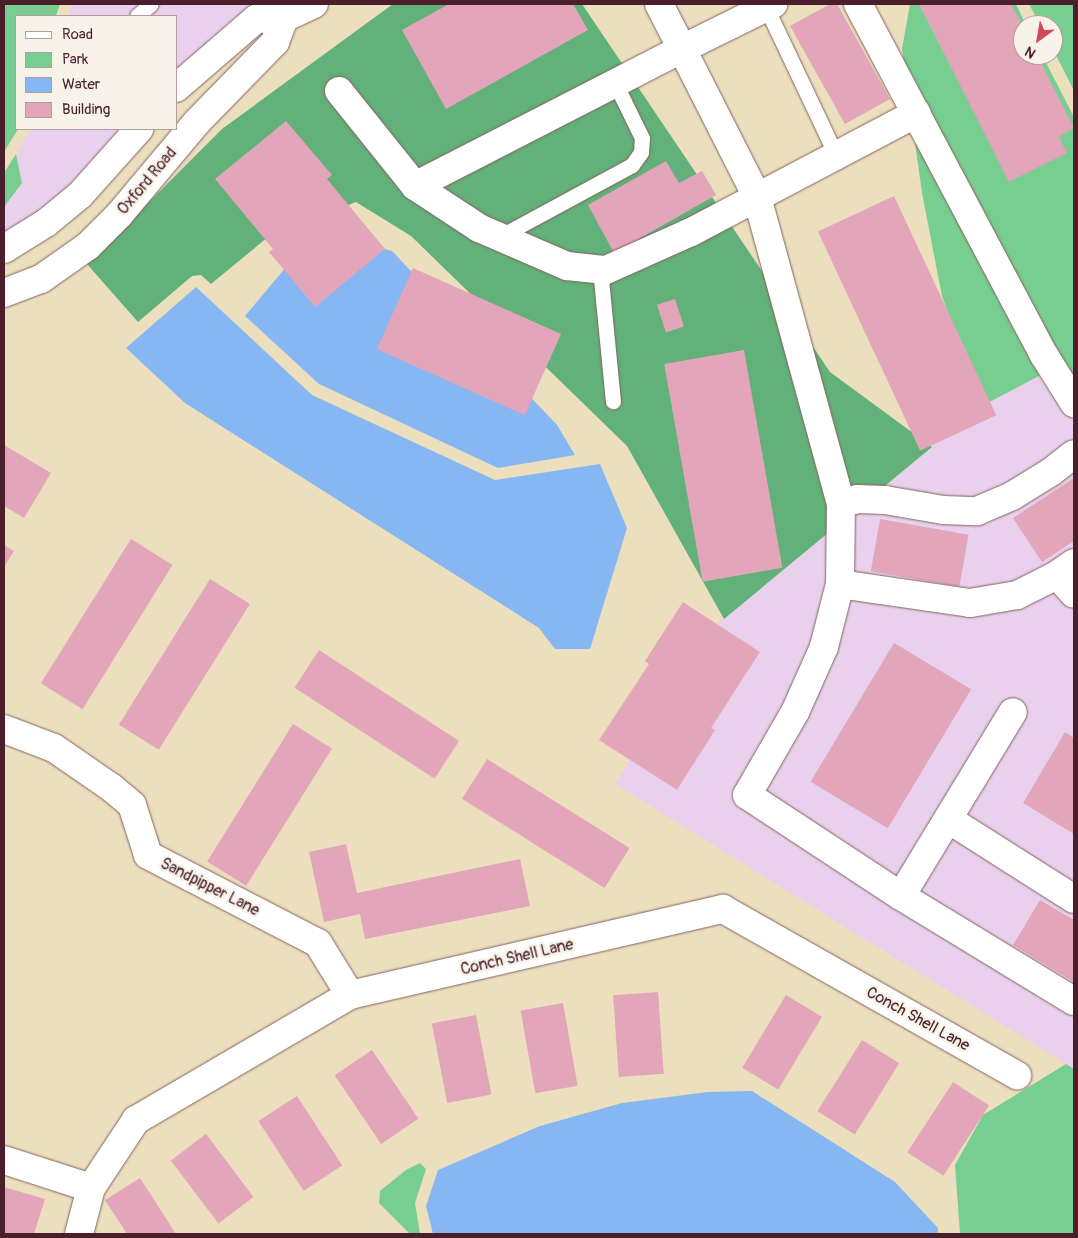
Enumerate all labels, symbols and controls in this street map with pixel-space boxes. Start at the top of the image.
legend [15,15,178,130]
north arrow [1013,15,1063,65]
text: Road [62,25,93,44]
text: N [1022,43,1039,62]
text: Park [62,50,88,69]
text: Water [62,75,100,94]
text: Building [62,100,110,119]
street label: Oxford Road [113,143,181,219]
street label: Sandpipper Lane [157,854,263,920]
street label: Conch Shell Lane [459,935,575,979]
street label: Conch Shell Lane [863,983,973,1055]

